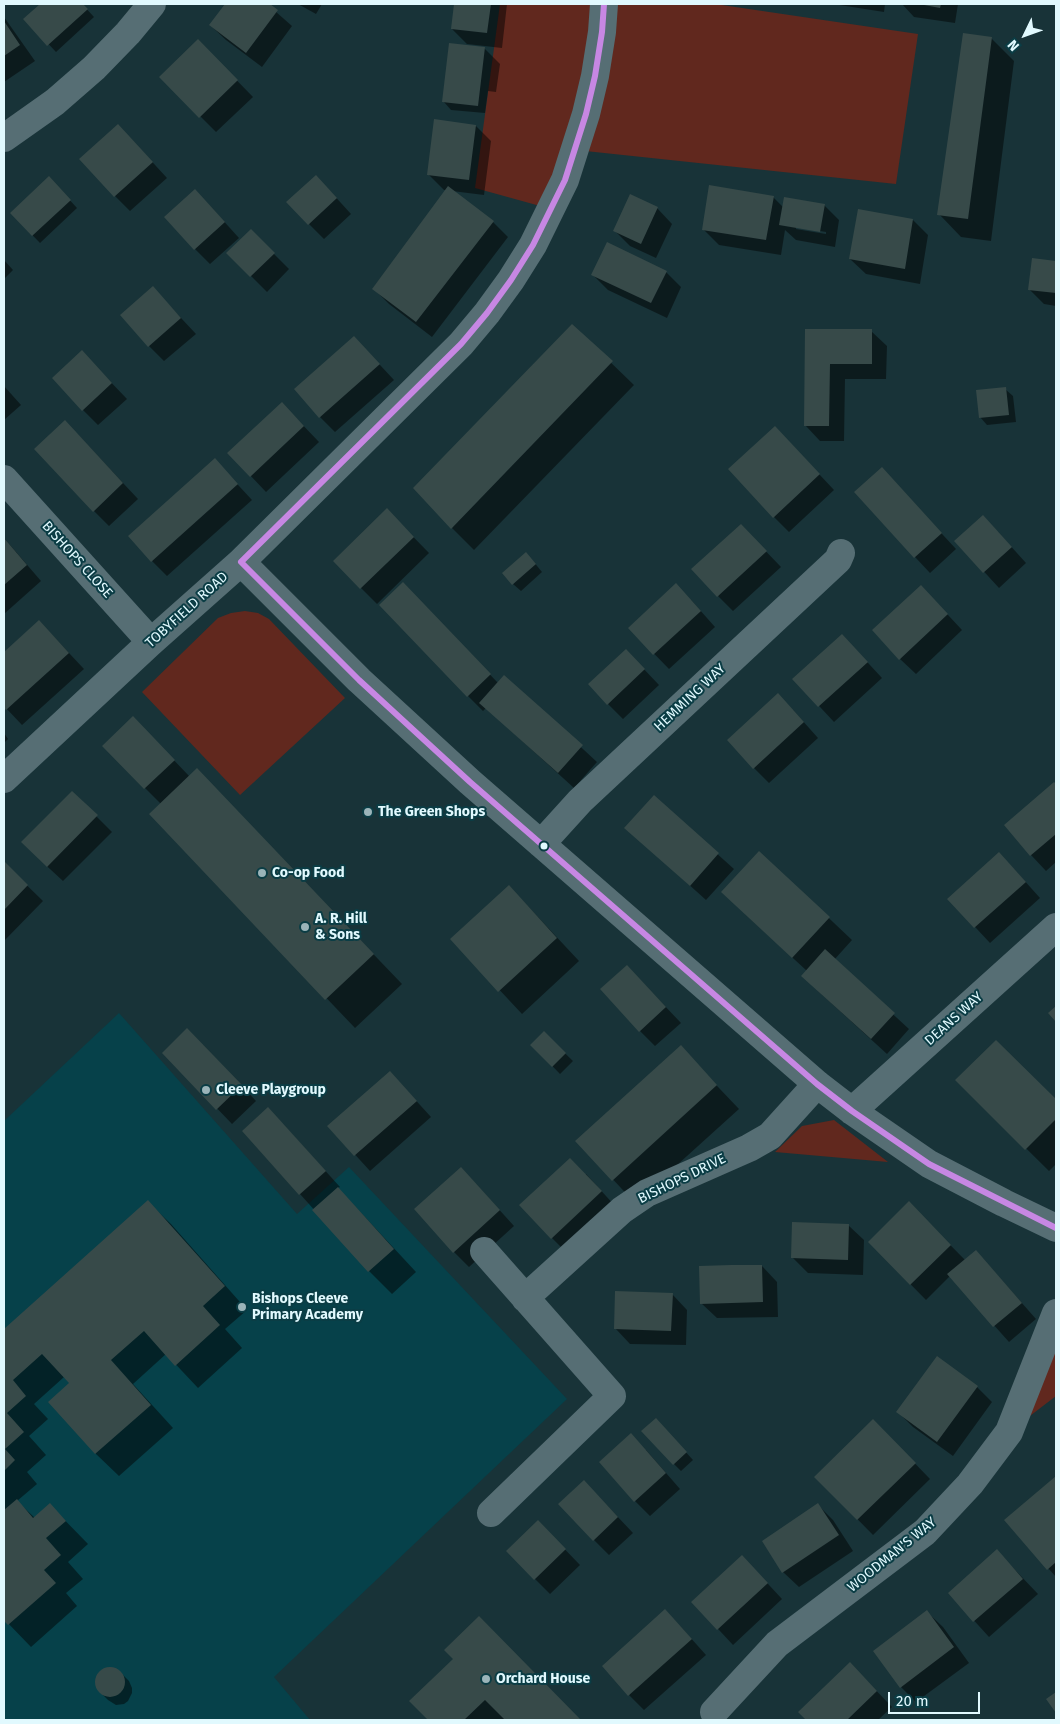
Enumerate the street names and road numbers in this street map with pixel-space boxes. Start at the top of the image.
street label: BISHOPS CLOSE [38,518,116,602]
street label: TOBYFIELD ROAD [142,568,232,652]
street label: HEMMING WAY [651,661,729,735]
street label: DEANS WAY [922,989,986,1049]
street label: BISHOPS DRIVE [635,1151,729,1207]
street label: WOODMAN'S WAY [844,1514,940,1596]

